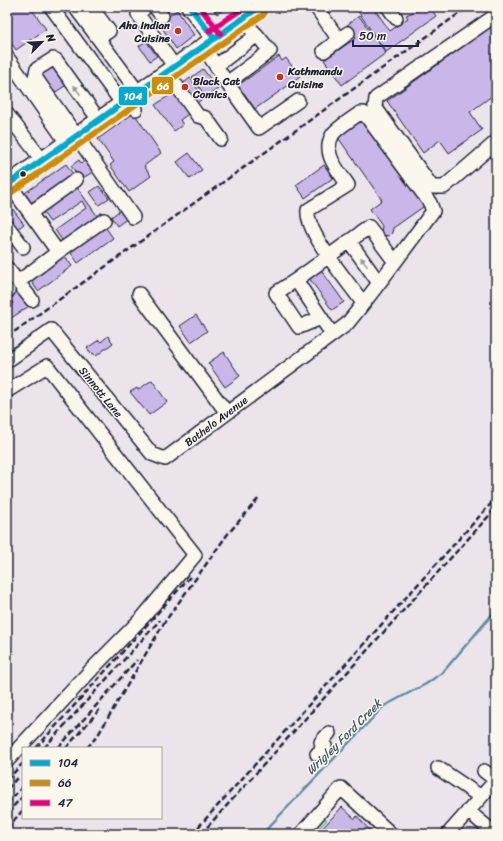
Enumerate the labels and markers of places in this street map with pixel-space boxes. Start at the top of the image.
place label: Aha Indian Cuisine [118,16,170,48]
marker: Aha Indian Cuisine [173,26,183,36]
place label: Kathmandu Cuisine [287,62,342,94]
place label: Black Cat Comics [192,72,240,104]
marker: Kathmandu Cuisine [275,72,285,82]
marker: Black Cat Comics [180,82,190,92]
unlabelled marker [18,169,28,179]

